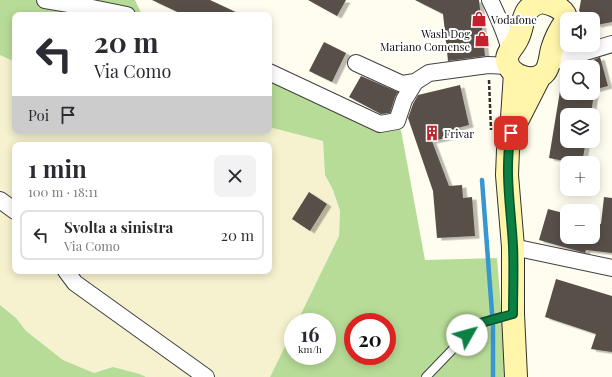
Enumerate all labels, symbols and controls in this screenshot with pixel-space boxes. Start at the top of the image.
shop icon: Vodafone [470,10,488,28]
place label: Vodafone [490,12,537,27]
map controls [560,12,600,244]
button: sound [560,12,600,52]
text: 20 m [94,23,159,60]
place label: Wash Dog Mariano Comense [380,26,470,54]
icon: left [28,28,80,80]
shop icon: Wash Dog Mariano Comense [473,30,491,48]
text: Via Como [94,59,171,83]
button: search [560,60,600,100]
icon: arrive [57,104,79,126]
text: Poi [28,105,49,125]
button: layers [560,108,600,148]
pin [494,116,528,150]
icon: arrive [500,122,522,144]
building icon: Frivar [423,124,441,142]
place label: Frivar [444,126,474,141]
text: 1 min [28,152,87,184]
button: close [214,155,256,197]
button: + [560,156,600,196]
text: 100 m · 18:11 [28,183,98,200]
button: − [560,204,600,244]
text: Svolta a sinistra [64,217,173,237]
icon: left [30,224,52,246]
text: 20 m [221,225,254,245]
text: Via Como [64,237,120,254]
speed limit sign: 20 [344,313,396,365]
position arrow [446,314,488,356]
text: 16 [301,320,319,347]
text: km/h [298,342,322,356]

